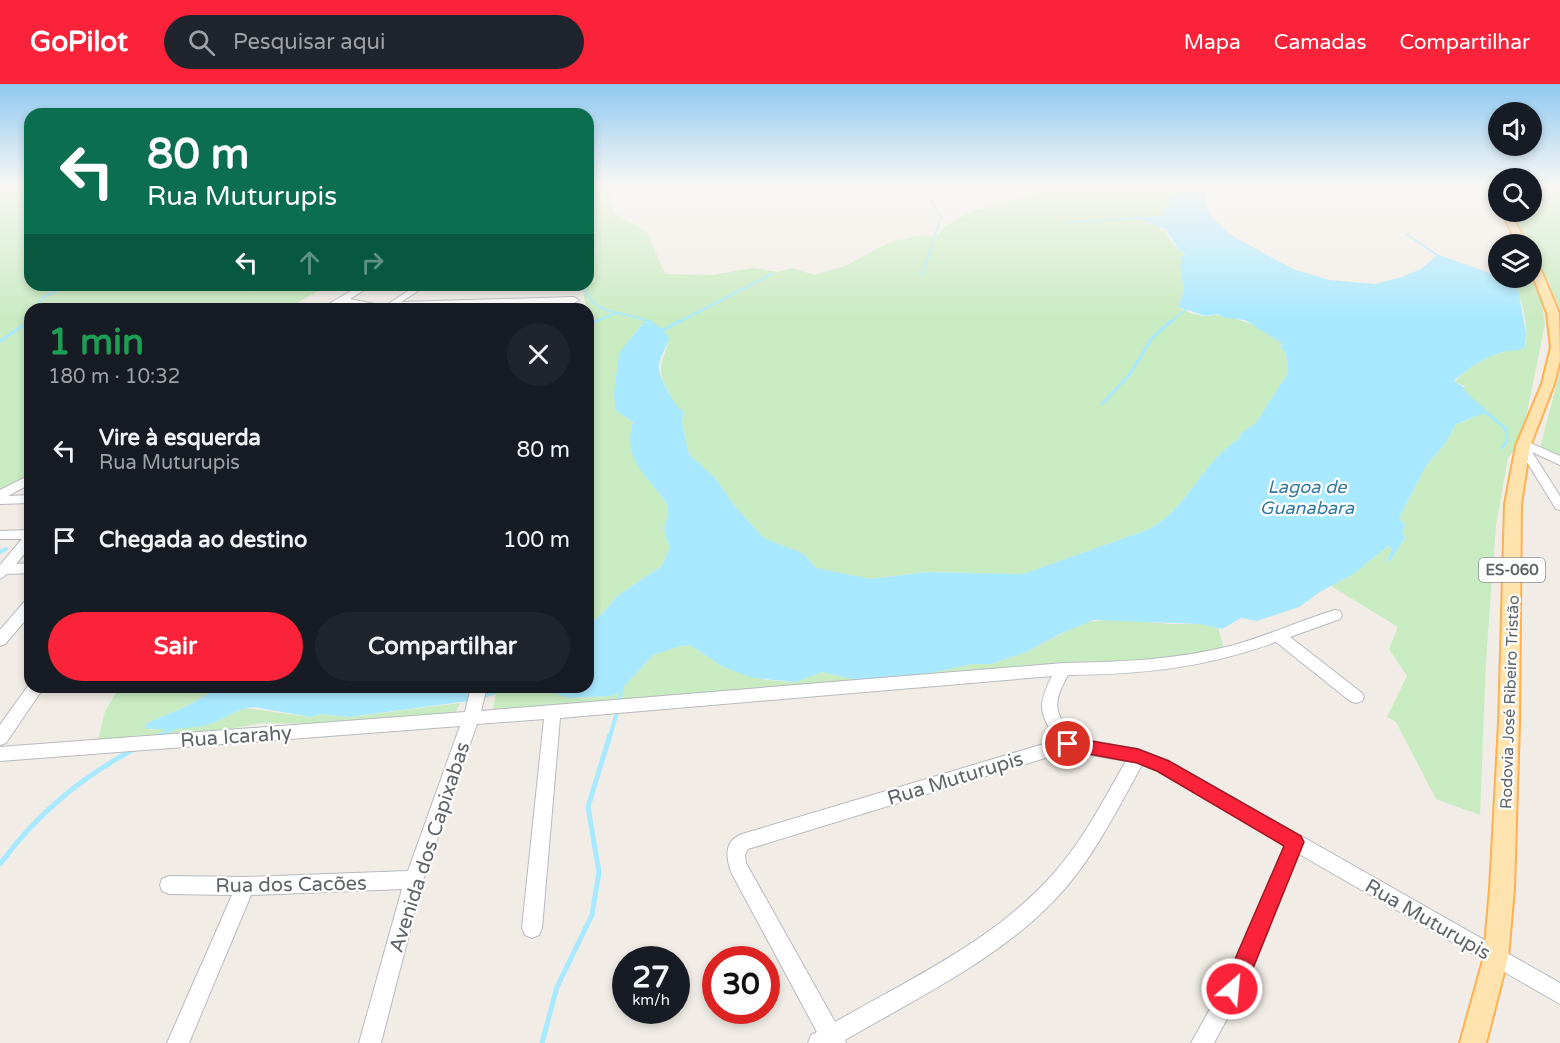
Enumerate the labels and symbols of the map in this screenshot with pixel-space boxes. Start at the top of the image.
water label: Lagoa de Guanabara [1260,476,1355,519]
road number: ES-060 [1479,558,1545,582]
street label: Rodovia José Ribeiro Tristão [1496,595,1524,809]
pin [1042,718,1093,769]
street label: Rua Icarahy [179,721,293,753]
street label: Avenida dos Capixabas [385,739,475,956]
street label: Rua Muturupis [884,747,1026,811]
street label: Rua dos Cacões [215,872,367,898]
street label: Rua Muturupis [1360,874,1495,966]
speed limit sign: 30 [702,946,780,1024]
position arrow [1200,957,1264,1021]

